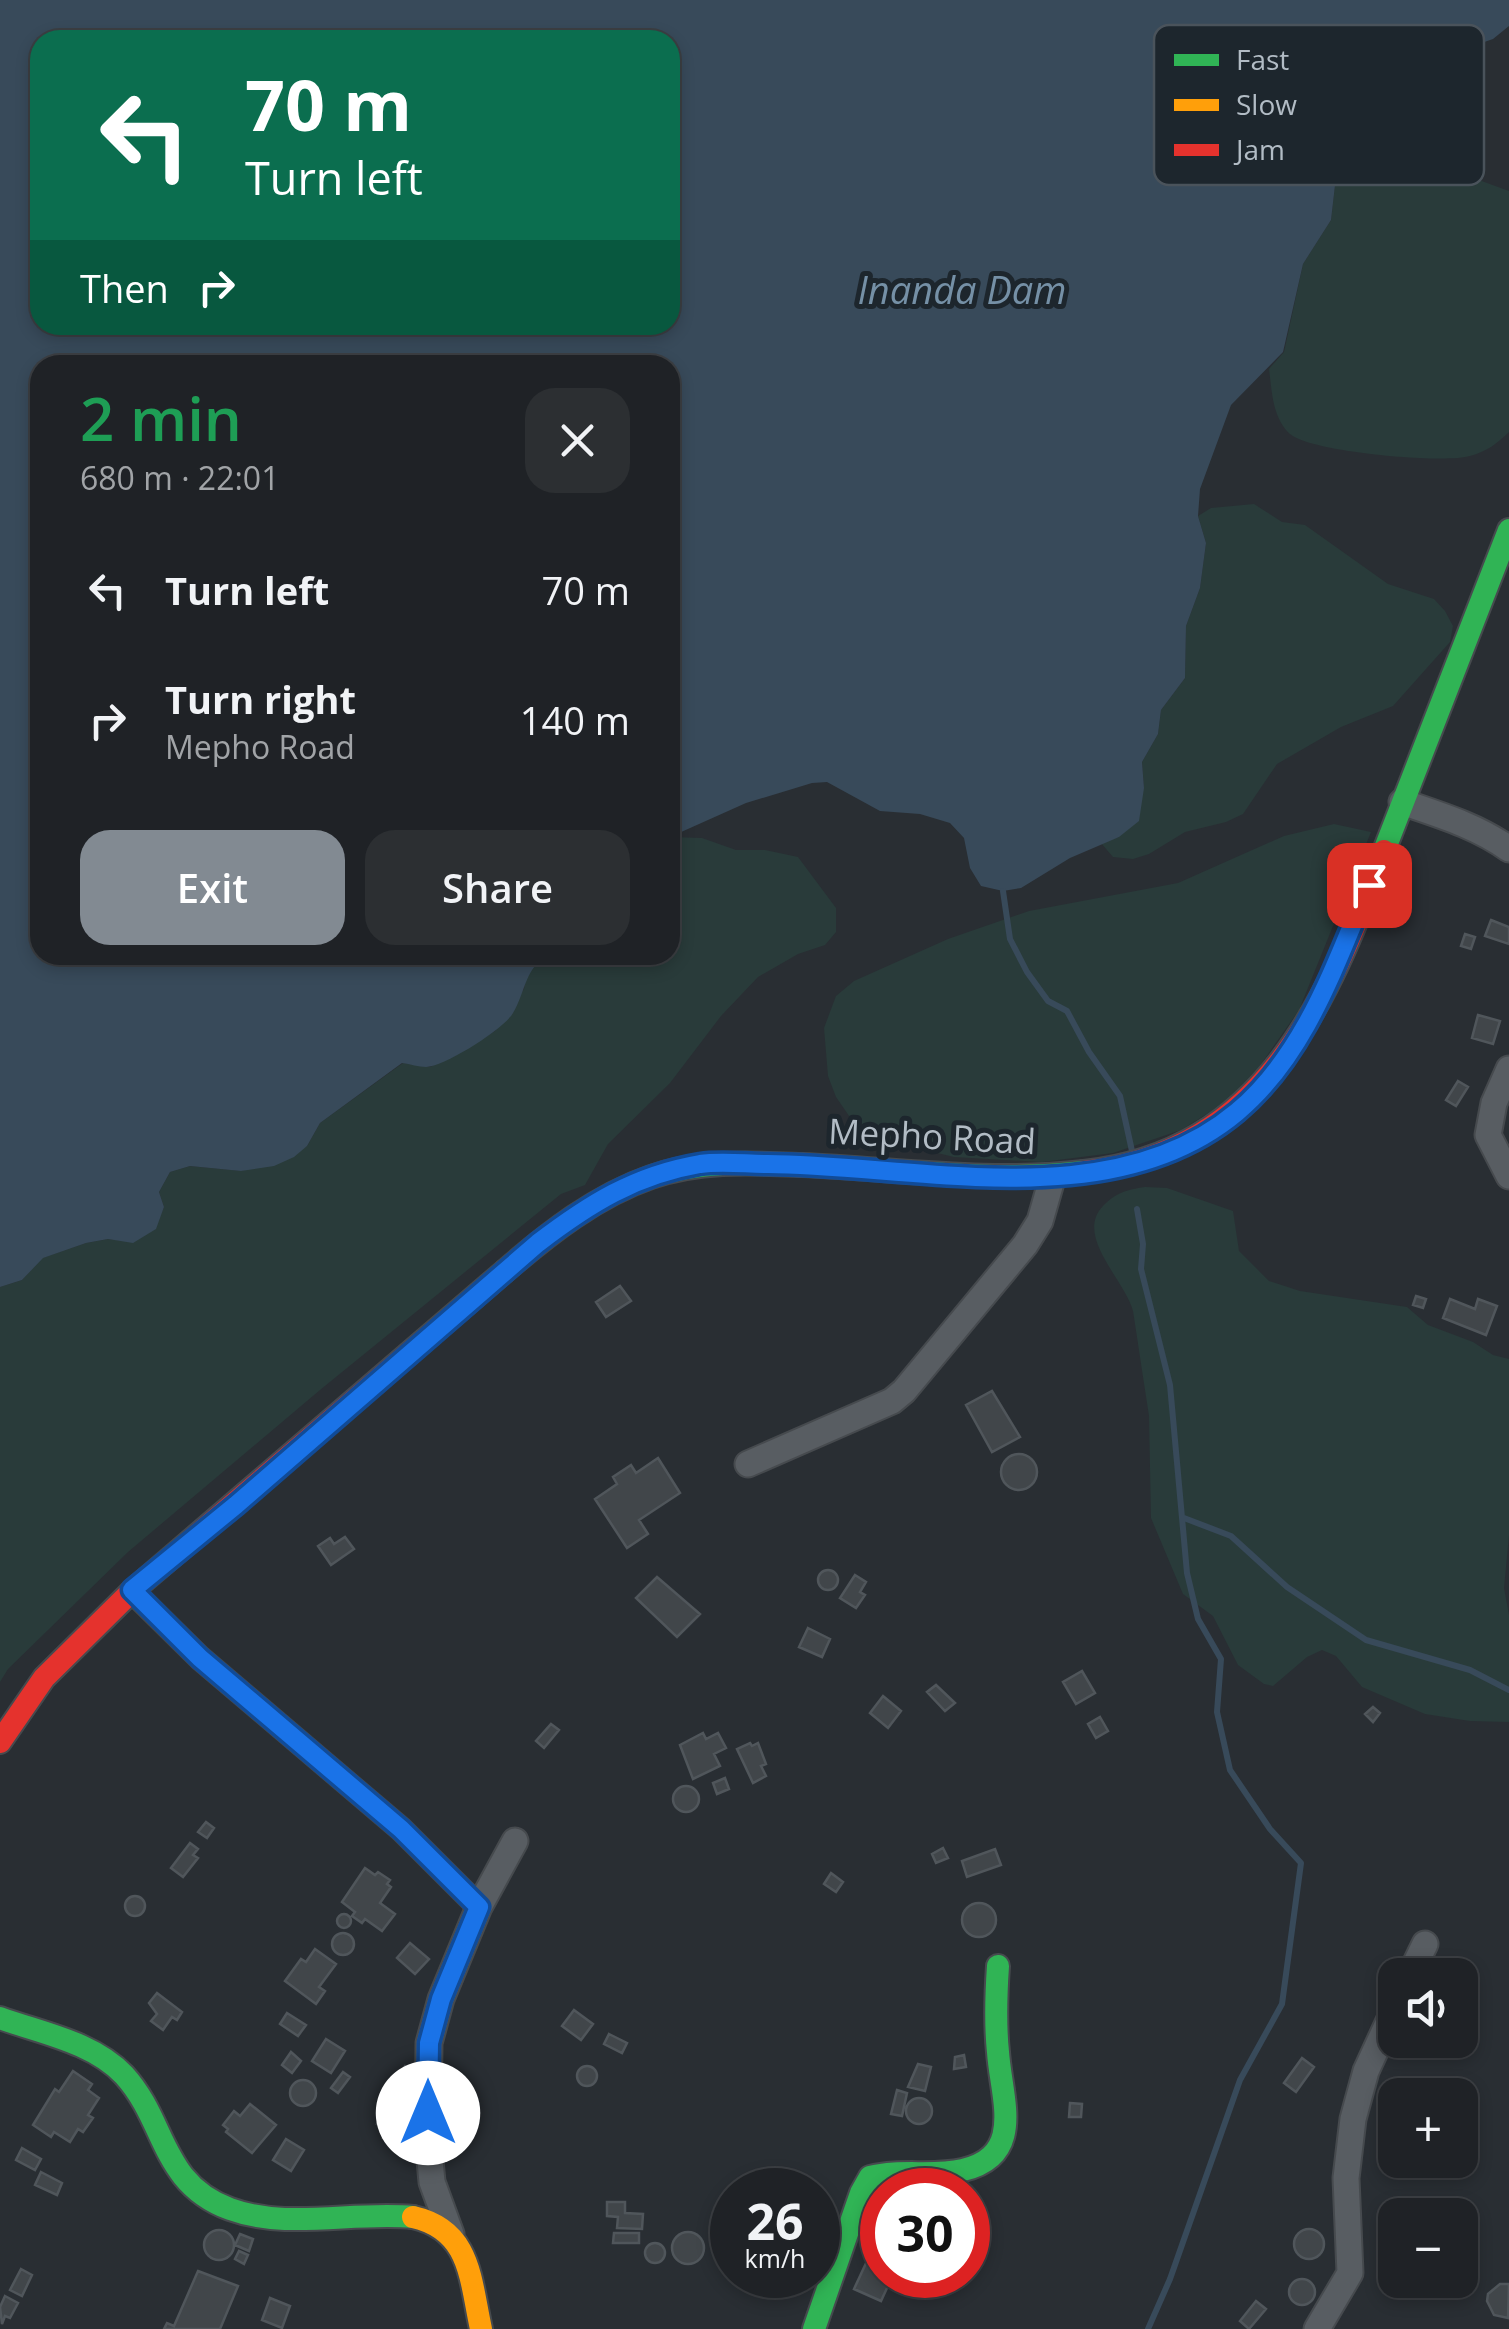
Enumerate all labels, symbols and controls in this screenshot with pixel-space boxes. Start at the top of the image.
legend [1154,25,1484,185]
text: Fast [1236,40,1289,78]
text: 70 m [245,56,412,152]
icon: left [80,70,210,200]
text: Slow [1236,85,1297,123]
text: Jam [1233,130,1285,168]
text: Turn left [245,147,423,208]
icon: right [189,260,244,315]
text: Then [80,262,169,314]
water label: Inanda Dam [858,263,1066,315]
text: 2 min [80,377,242,459]
button: close [525,388,630,493]
text: 680 m · 22:01 [80,456,279,499]
icon: left [80,563,135,618]
text: Turn left [165,564,329,616]
text: 70 m [541,564,630,616]
text: Turn right [165,673,356,725]
icon: right [80,693,135,748]
text: 140 m [520,694,630,746]
text: Mepho Road [165,725,355,768]
button: Exit [80,830,345,945]
button: Share [365,830,630,945]
pin [1327,843,1412,928]
icon: arrive [1342,858,1397,913]
street label: Mepho Road [827,1107,1037,1164]
map controls [1378,1958,1478,2298]
button: sound [1378,1958,1478,2058]
position arrow [376,2061,480,2165]
button: + [1378,2078,1478,2178]
speed limit sign: 30 [860,2168,990,2298]
text: 26 [746,2187,804,2255]
button: − [1378,2198,1478,2298]
text: km/h [745,2241,805,2275]

